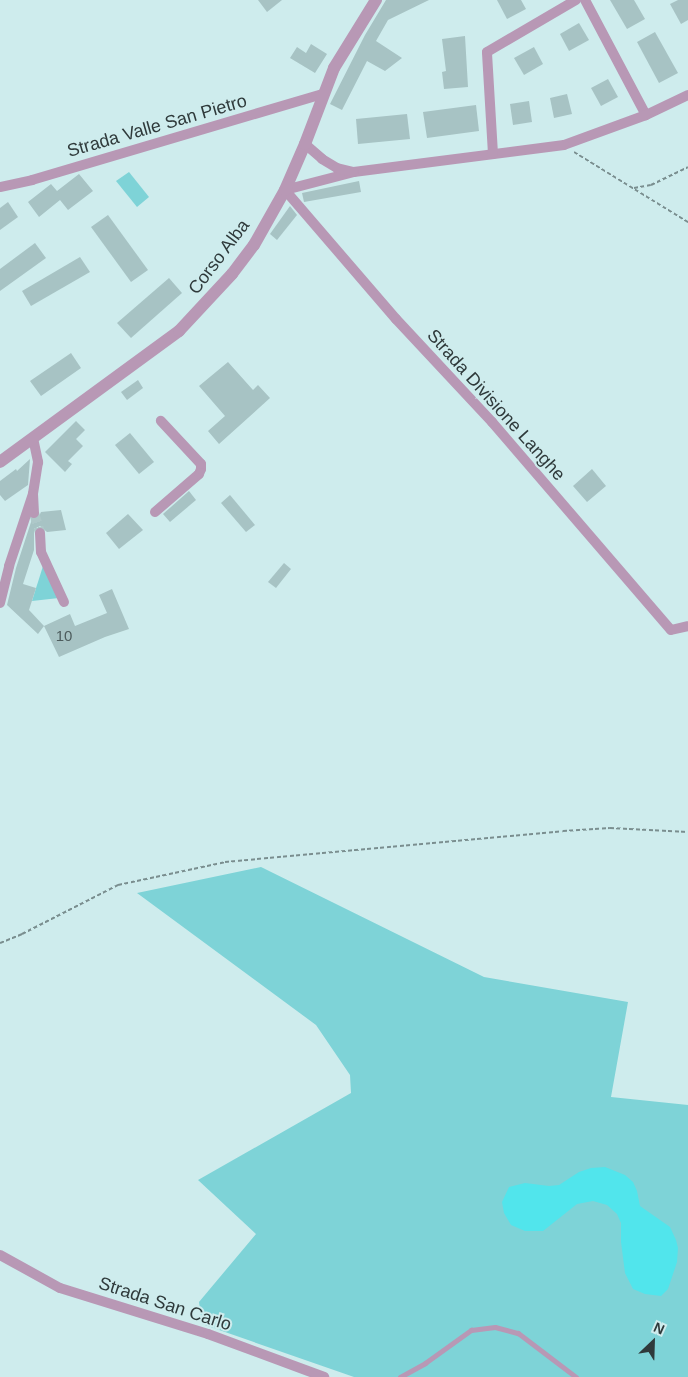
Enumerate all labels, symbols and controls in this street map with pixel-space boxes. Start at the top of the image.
street label: Strada Valle San Pietro [65,90,249,162]
street label: Corso Alba [184,215,254,299]
street label: Strada Divisione Langhe [422,325,570,485]
house number: 10 [56,627,72,645]
street label: Strada San Carlo [96,1272,234,1336]
north arrow [628,1317,678,1367]
text: N [651,1319,667,1338]

